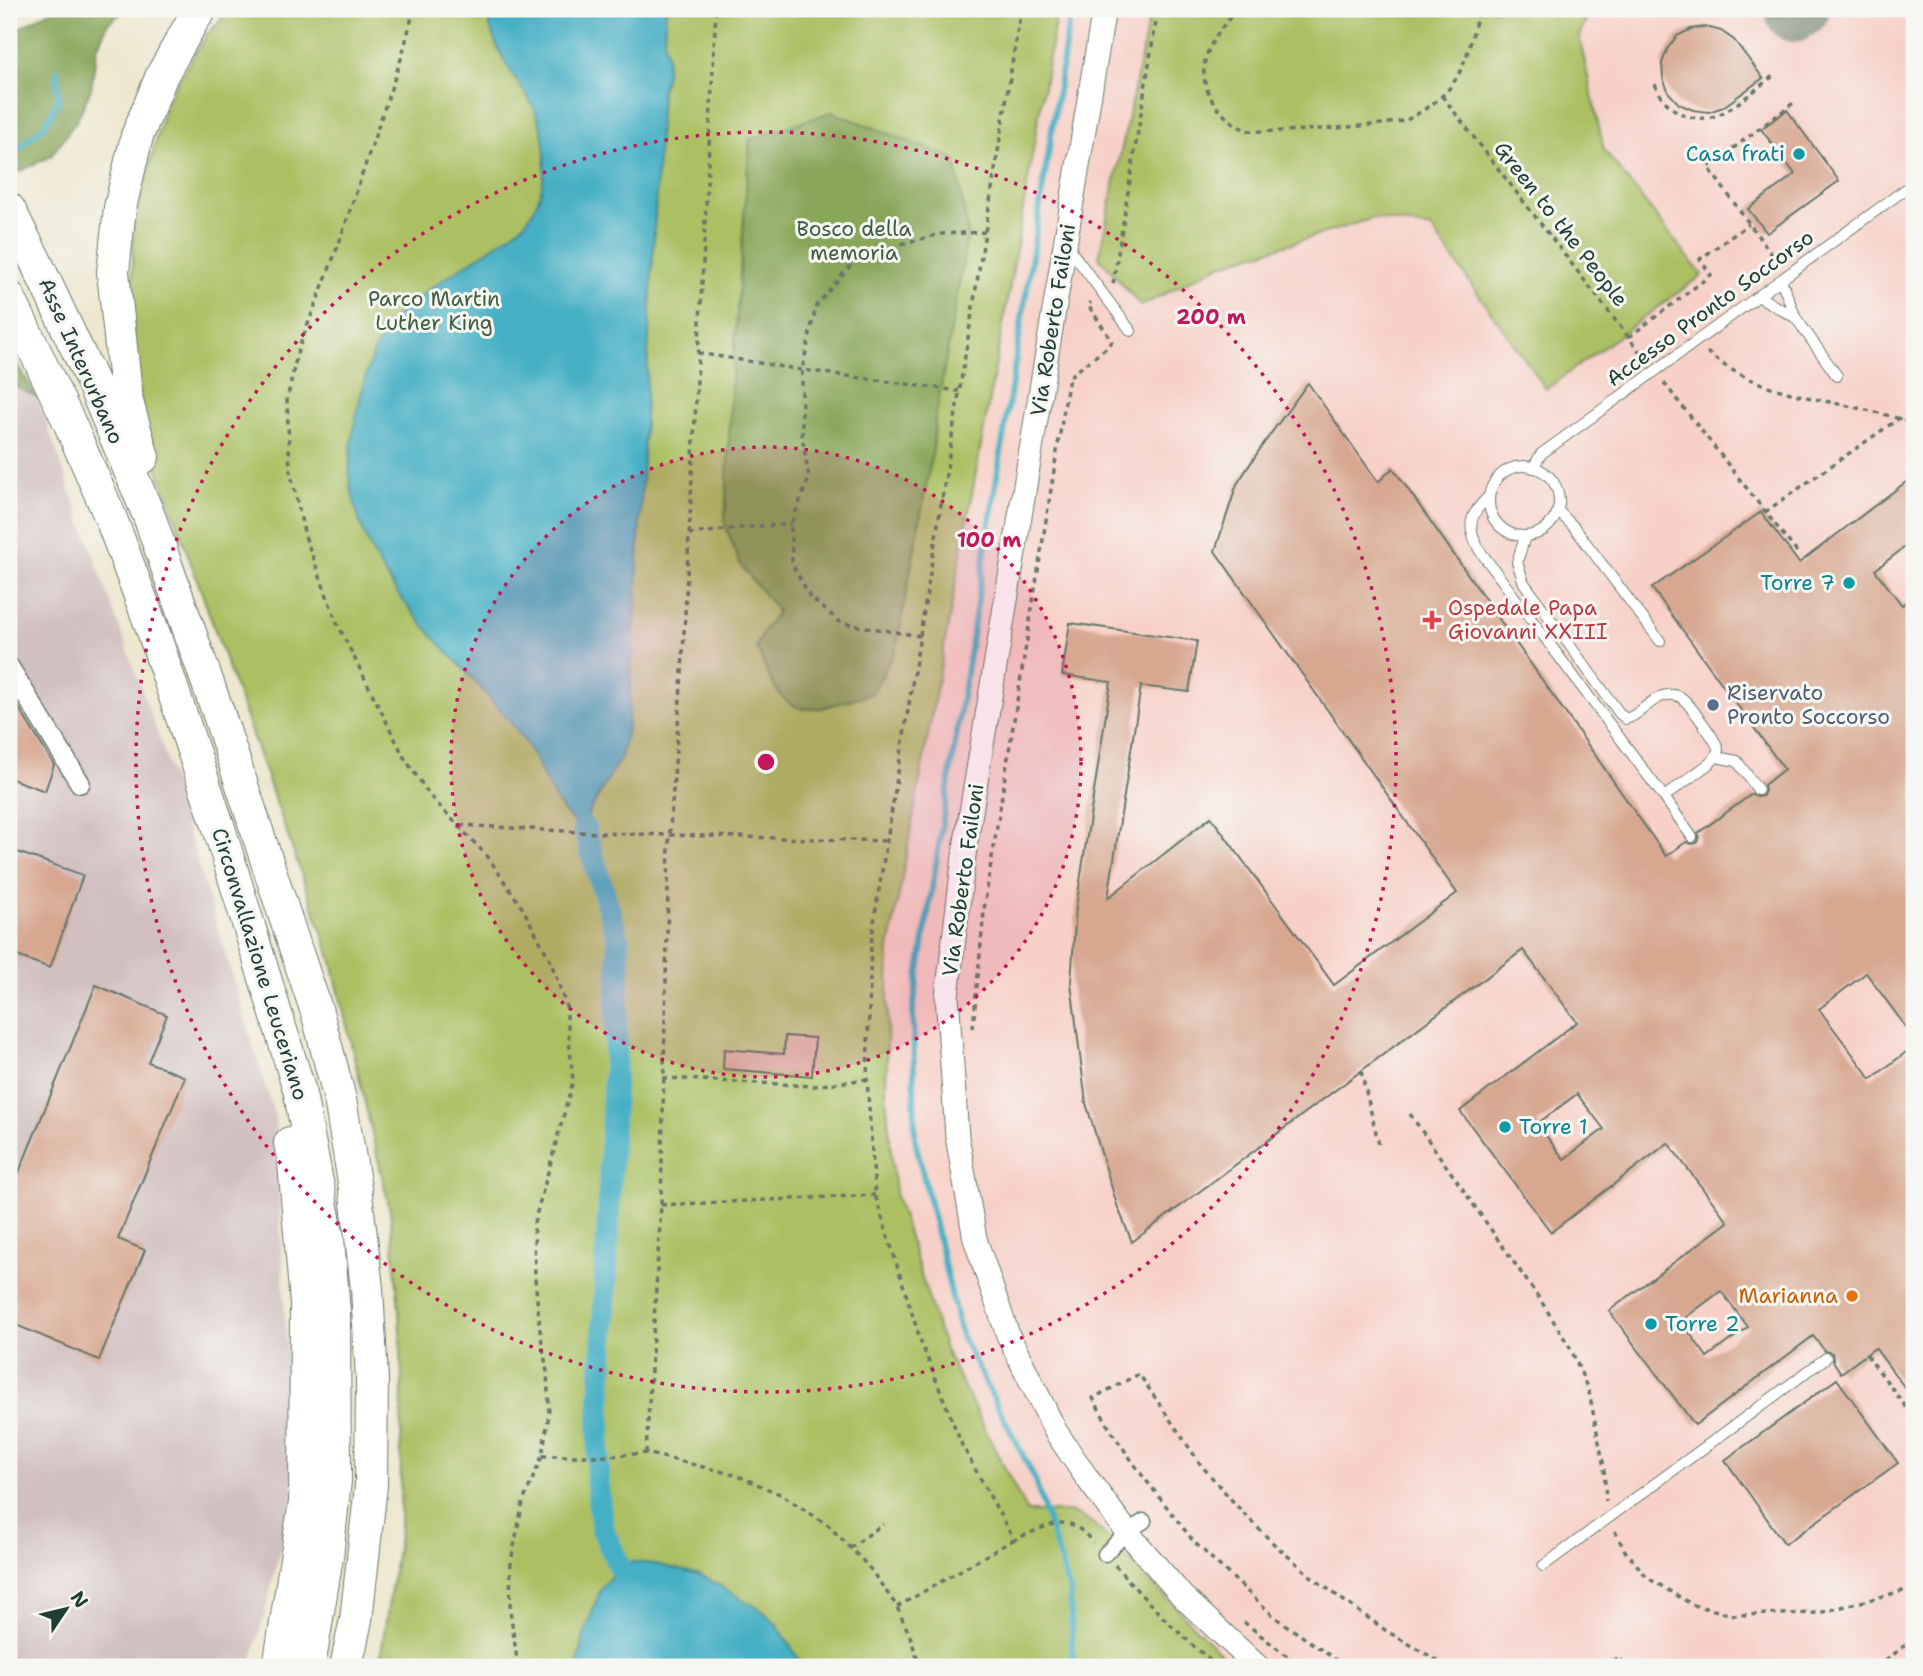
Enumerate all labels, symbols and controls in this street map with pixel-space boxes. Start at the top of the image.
street label: Green to the People [1488,136,1634,312]
place label: Casa frati [1686,140,1785,168]
marker: Casa frati [1791,146,1807,162]
park label: Bosco della memoria [796,215,912,267]
street label: Via Roberto Failoni [1024,222,1082,418]
street label: Accesso Pronto Soccorso [1601,223,1819,393]
street label: Asse Interurbano [32,273,130,449]
park label: Parco Martin Luther King [368,285,500,337]
text: 200 m [1176,303,1246,331]
text: 100 m [957,526,1021,554]
place label: Torre 7 [1760,569,1835,597]
marker: Torre 7 [1841,575,1857,591]
place label: Ospedale Papa Giovanni XXIII [1448,594,1608,646]
marker: Ospedale Papa Giovanni XXIII [1422,610,1442,630]
place label: Riservato Pronto Soccorso [1727,679,1890,731]
marker: Riservato Pronto Soccorso [1705,697,1721,713]
centre of rings [754,750,778,774]
street label: Via Roberto Failoni [936,782,990,978]
street label: Circonvallazione Leuceriano [205,824,315,1104]
place label: Torre 1 [1519,1113,1588,1141]
marker: Torre 1 [1497,1119,1513,1135]
place label: Marianna [1739,1282,1838,1310]
marker: Marianna [1844,1288,1860,1304]
place label: Torre 2 [1665,1310,1740,1338]
marker: Torre 2 [1643,1316,1659,1332]
north arrow [32,1574,102,1644]
text: N [65,1586,94,1613]

